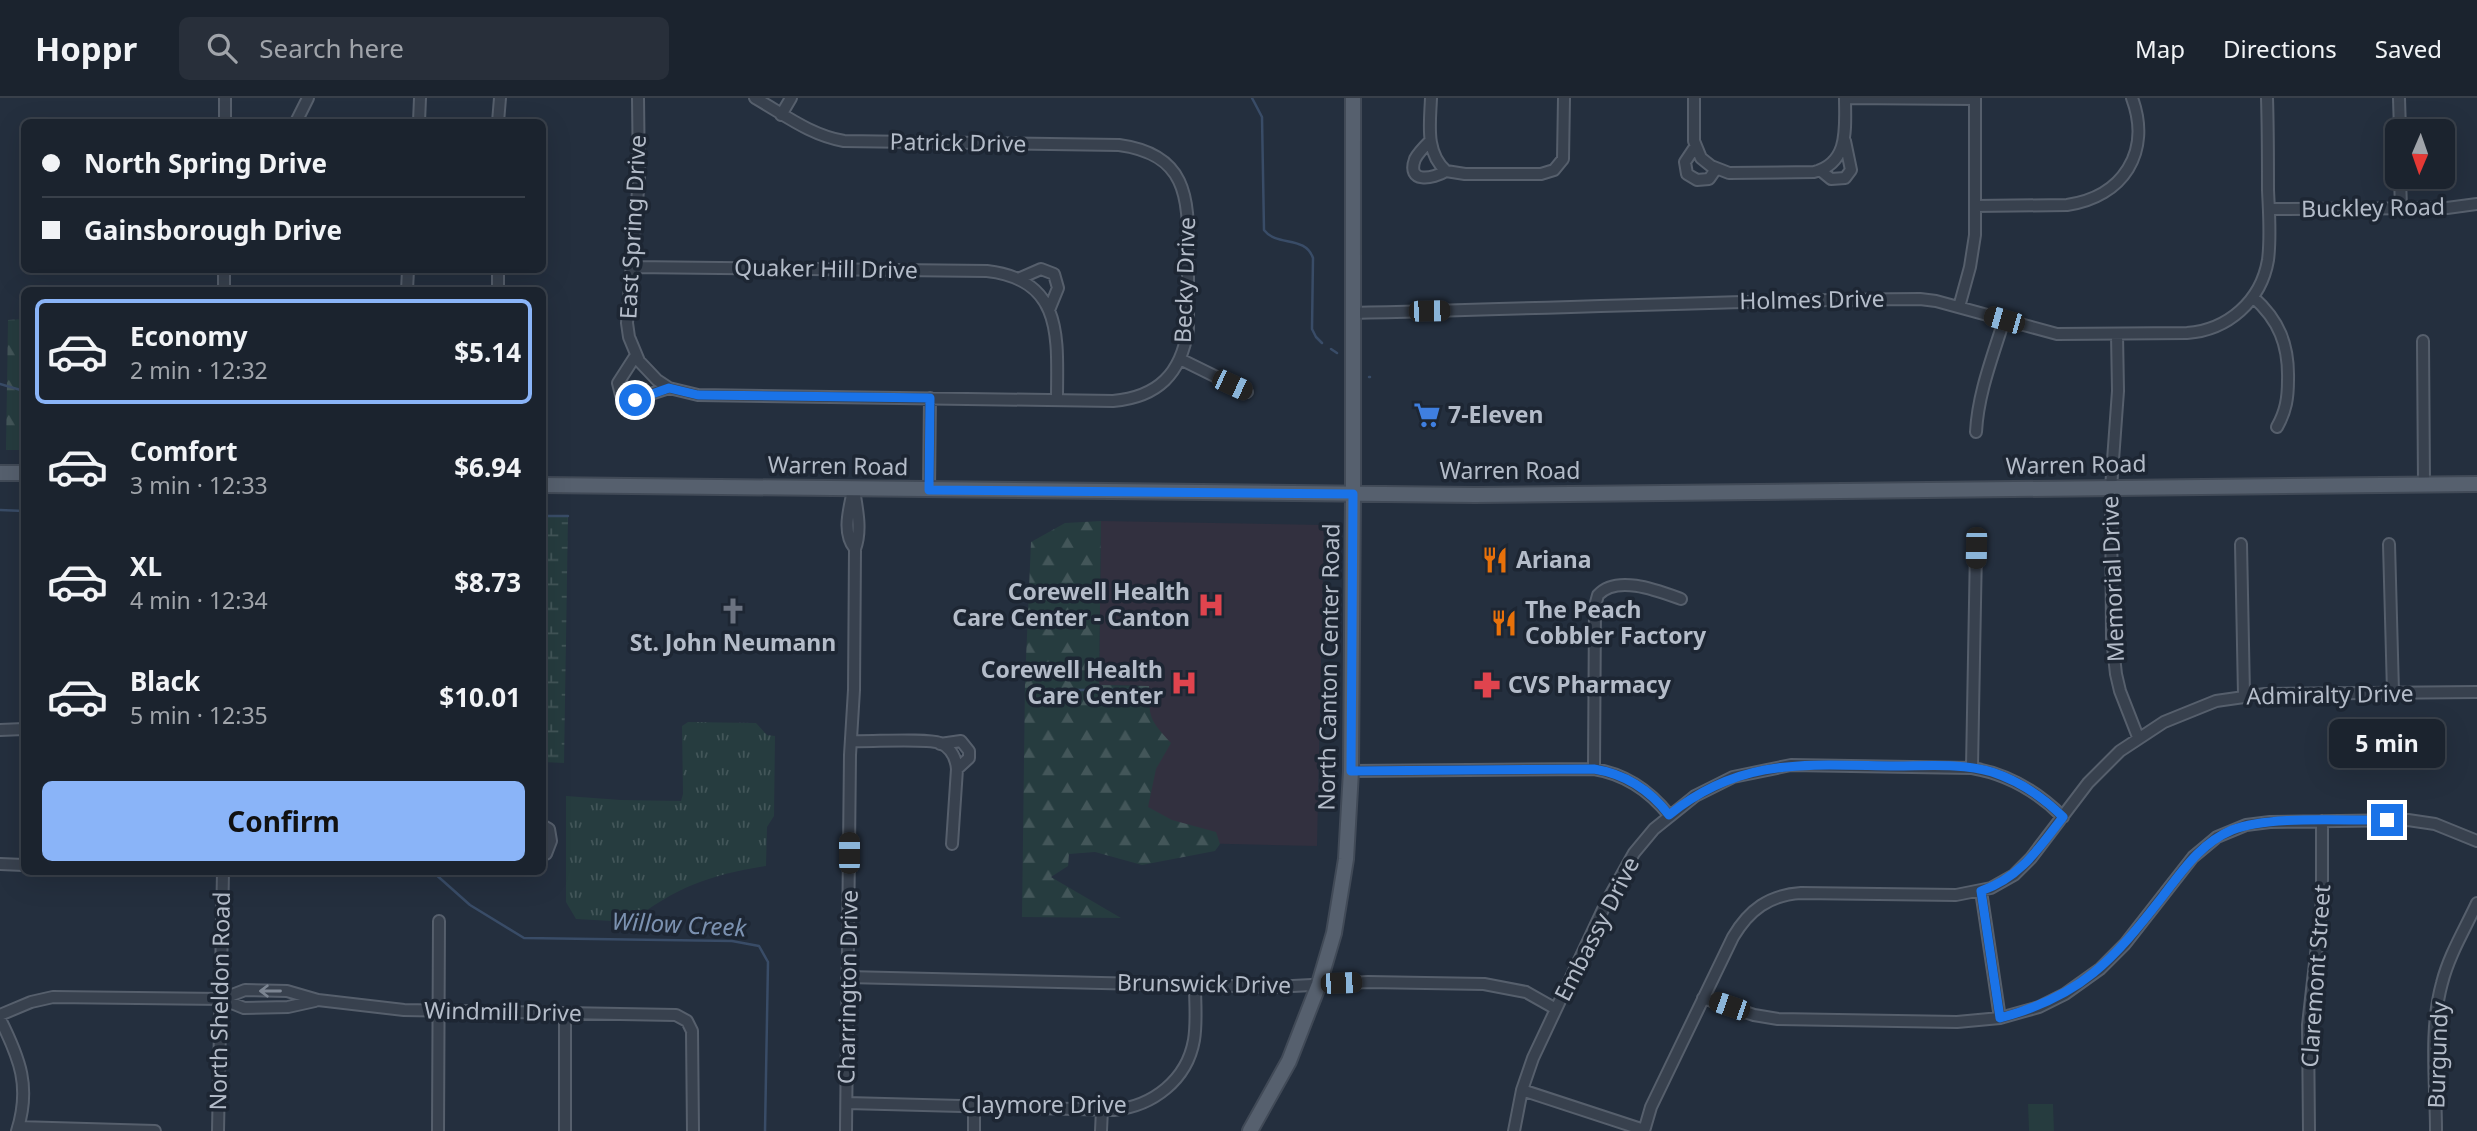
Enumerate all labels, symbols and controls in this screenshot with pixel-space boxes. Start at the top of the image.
search box [179,17,669,80]
text: Hoppr [35,26,137,71]
icon: search [203,29,241,67]
text: Search here [259,30,404,66]
text: Map [2135,32,2185,65]
text: Directions [2223,32,2337,65]
text: Saved [2375,32,2442,65]
north arrow [2385,119,2455,189]
map controls [2385,119,2455,189]
street label: Patrick Drive [889,125,1027,159]
street label: East Spring Drive [611,134,653,320]
text: North Spring Drive [84,145,327,181]
street label: Buckley Road [2301,190,2445,224]
text: Gainsborough Drive [84,212,342,248]
street label: Becky Drive [1166,217,1202,343]
street label: Quaker Hill Drive [734,250,918,286]
street label: Holmes Drive [1739,282,1885,316]
car [1408,300,1451,322]
car [1981,304,2028,336]
text: Economy [130,318,248,354]
icon: car [46,320,109,383]
text: $5.14 [454,334,521,370]
text: 2 min · 12:32 [130,354,268,386]
car [1209,367,1256,403]
route start [619,384,651,416]
place label: 7-Eleven [1448,398,1543,430]
supermarket icon: 7-Eleven [1412,400,1442,430]
text: Comfort [130,433,238,469]
icon: car [46,435,109,498]
street label: Warren Road [2005,447,2147,481]
street label: Warren Road [767,448,909,482]
text: $6.94 [454,449,521,485]
street label: Warren Road [1440,454,1580,486]
text: 3 min · 12:33 [130,469,268,501]
street label: Memorial Drive [2093,495,2131,663]
street label: North Canton Center Road [1309,523,1347,811]
car [1966,527,1987,569]
place label: Ariana [1516,543,1592,575]
restaurant icon: Ariana [1480,545,1510,575]
text: XL [130,548,162,584]
icon: car [46,550,109,613]
text: $8.73 [454,564,521,600]
place label: Corewell Health Care Center - Canton [952,575,1190,633]
text: 4 min · 12:34 [130,584,268,616]
hospital icon: Corewell Health Care Center - Canton [1196,590,1226,620]
place label: The Peach Cobbler Factory [1525,593,1707,651]
church icon: St. John Neumann [718,596,748,626]
restaurant icon: The Peach Cobbler Factory [1489,608,1519,638]
place label: St. John Neumann [630,626,836,658]
place label: Corewell Health Care Center [981,653,1163,711]
text: Black [130,663,200,699]
icon: car [46,665,109,728]
hospital icon: Corewell Health Care Center [1169,668,1199,698]
place label: CVS Pharmacy [1508,668,1672,700]
pharmacy icon: CVS Pharmacy [1472,670,1502,700]
street label: Admiralty Drive [2246,677,2414,711]
text: $10.01 [439,679,521,715]
text: 5 min · 12:35 [130,699,268,731]
callout: 5 min [2329,718,2445,768]
text: 5 min [2355,727,2419,759]
button: Confirm [42,781,525,861]
route end [2371,804,2403,836]
car [839,832,860,874]
street label: Embassy Drive [1546,851,1646,1006]
street label: Claremont Street [2293,883,2337,1069]
street label: Charrington Drive [829,890,865,1084]
street label: North Sheldon Road [201,891,237,1111]
water label: Willow Creek [611,903,748,944]
street label: Brunswick Drive [1117,965,1291,1001]
car [1320,972,1363,994]
one-way arrow [258,984,281,997]
car [1706,989,1753,1023]
street label: Windmill Drive [424,994,582,1028]
street label: Burgundy [2419,1001,2455,1109]
street label: Claymore Drive [961,1088,1127,1120]

